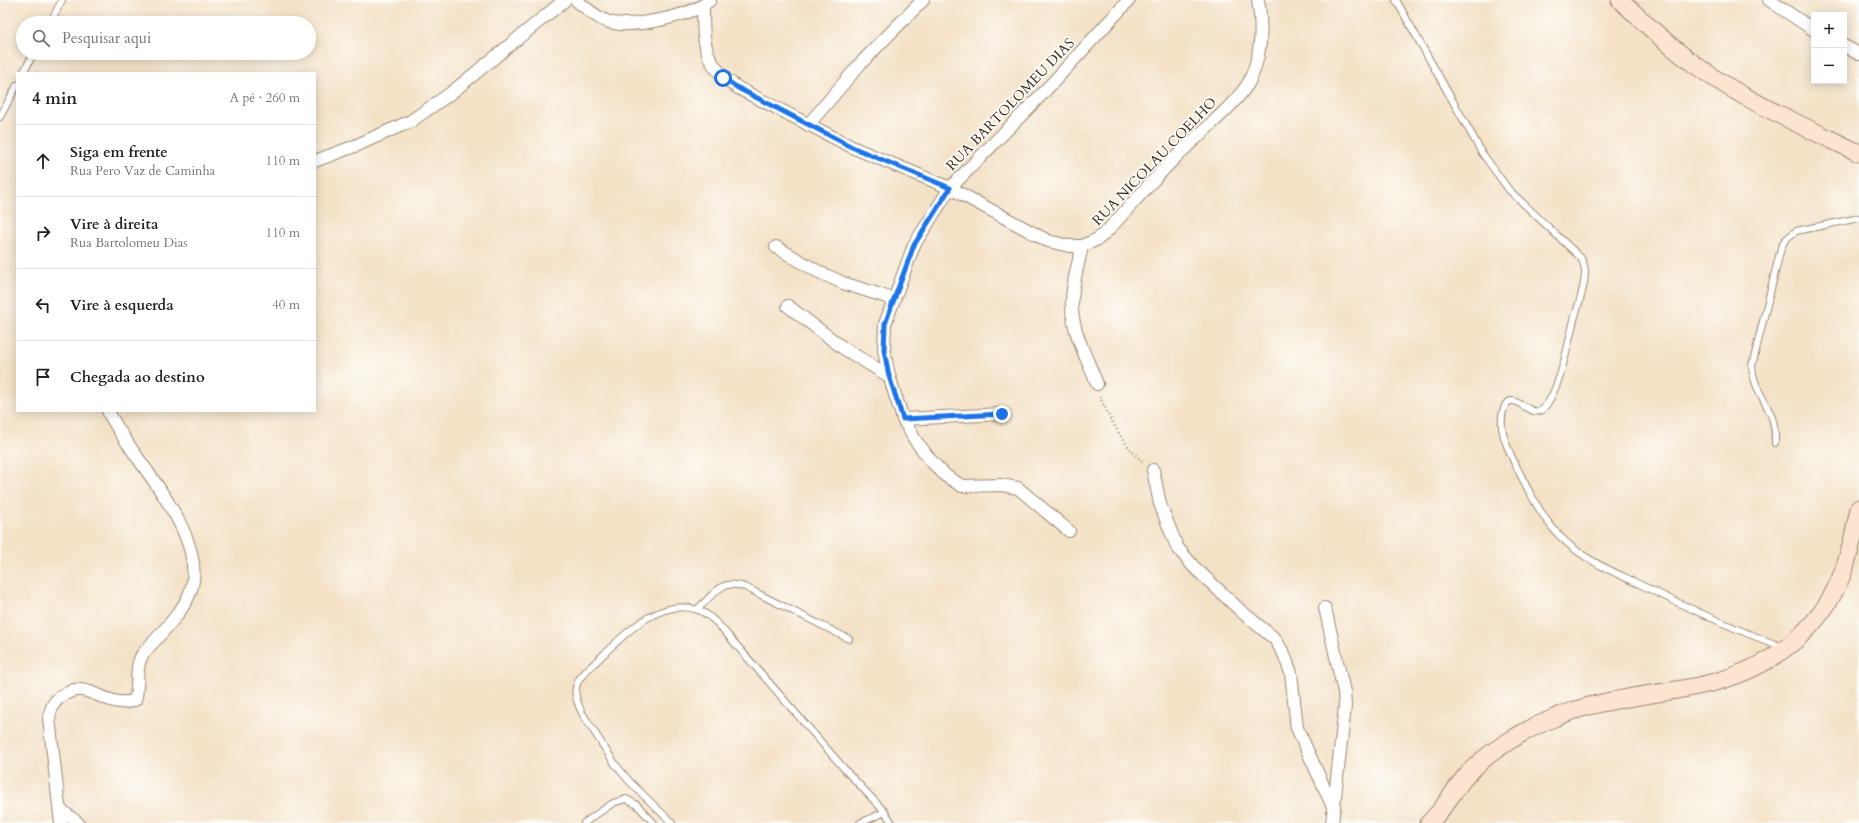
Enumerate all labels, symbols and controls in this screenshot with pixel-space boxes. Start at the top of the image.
map controls [1811,12,1847,84]
button: + [1811,12,1847,48]
search box [16,16,316,60]
icon: search [30,27,52,49]
text: Pesquisar aqui [62,28,151,48]
street label: RUA BARTOLOMEU DIAS [942,34,1079,175]
button: − [1811,48,1847,84]
route start [714,69,732,87]
text: 4 min [32,87,77,110]
text: A pé · 260 m [230,89,300,107]
street label: RUA NICOLAU COELHO [1088,93,1221,230]
text: Siga em frente [70,142,168,162]
icon: ahead [32,150,54,172]
text: 110 m [266,152,300,170]
text: Rua Pero Vaz de Caminha [70,162,215,180]
text: Vire à direita [70,214,158,234]
icon: right [32,222,54,244]
text: 110 m [266,224,300,242]
text: Rua Bartolomeu Dias [70,234,188,252]
icon: left [32,294,54,316]
text: Vire à esquerda [70,295,174,315]
text: 40 m [272,296,300,314]
icon: arrive [32,366,54,388]
text: Chegada ao destino [70,367,205,387]
route end [993,405,1011,423]

